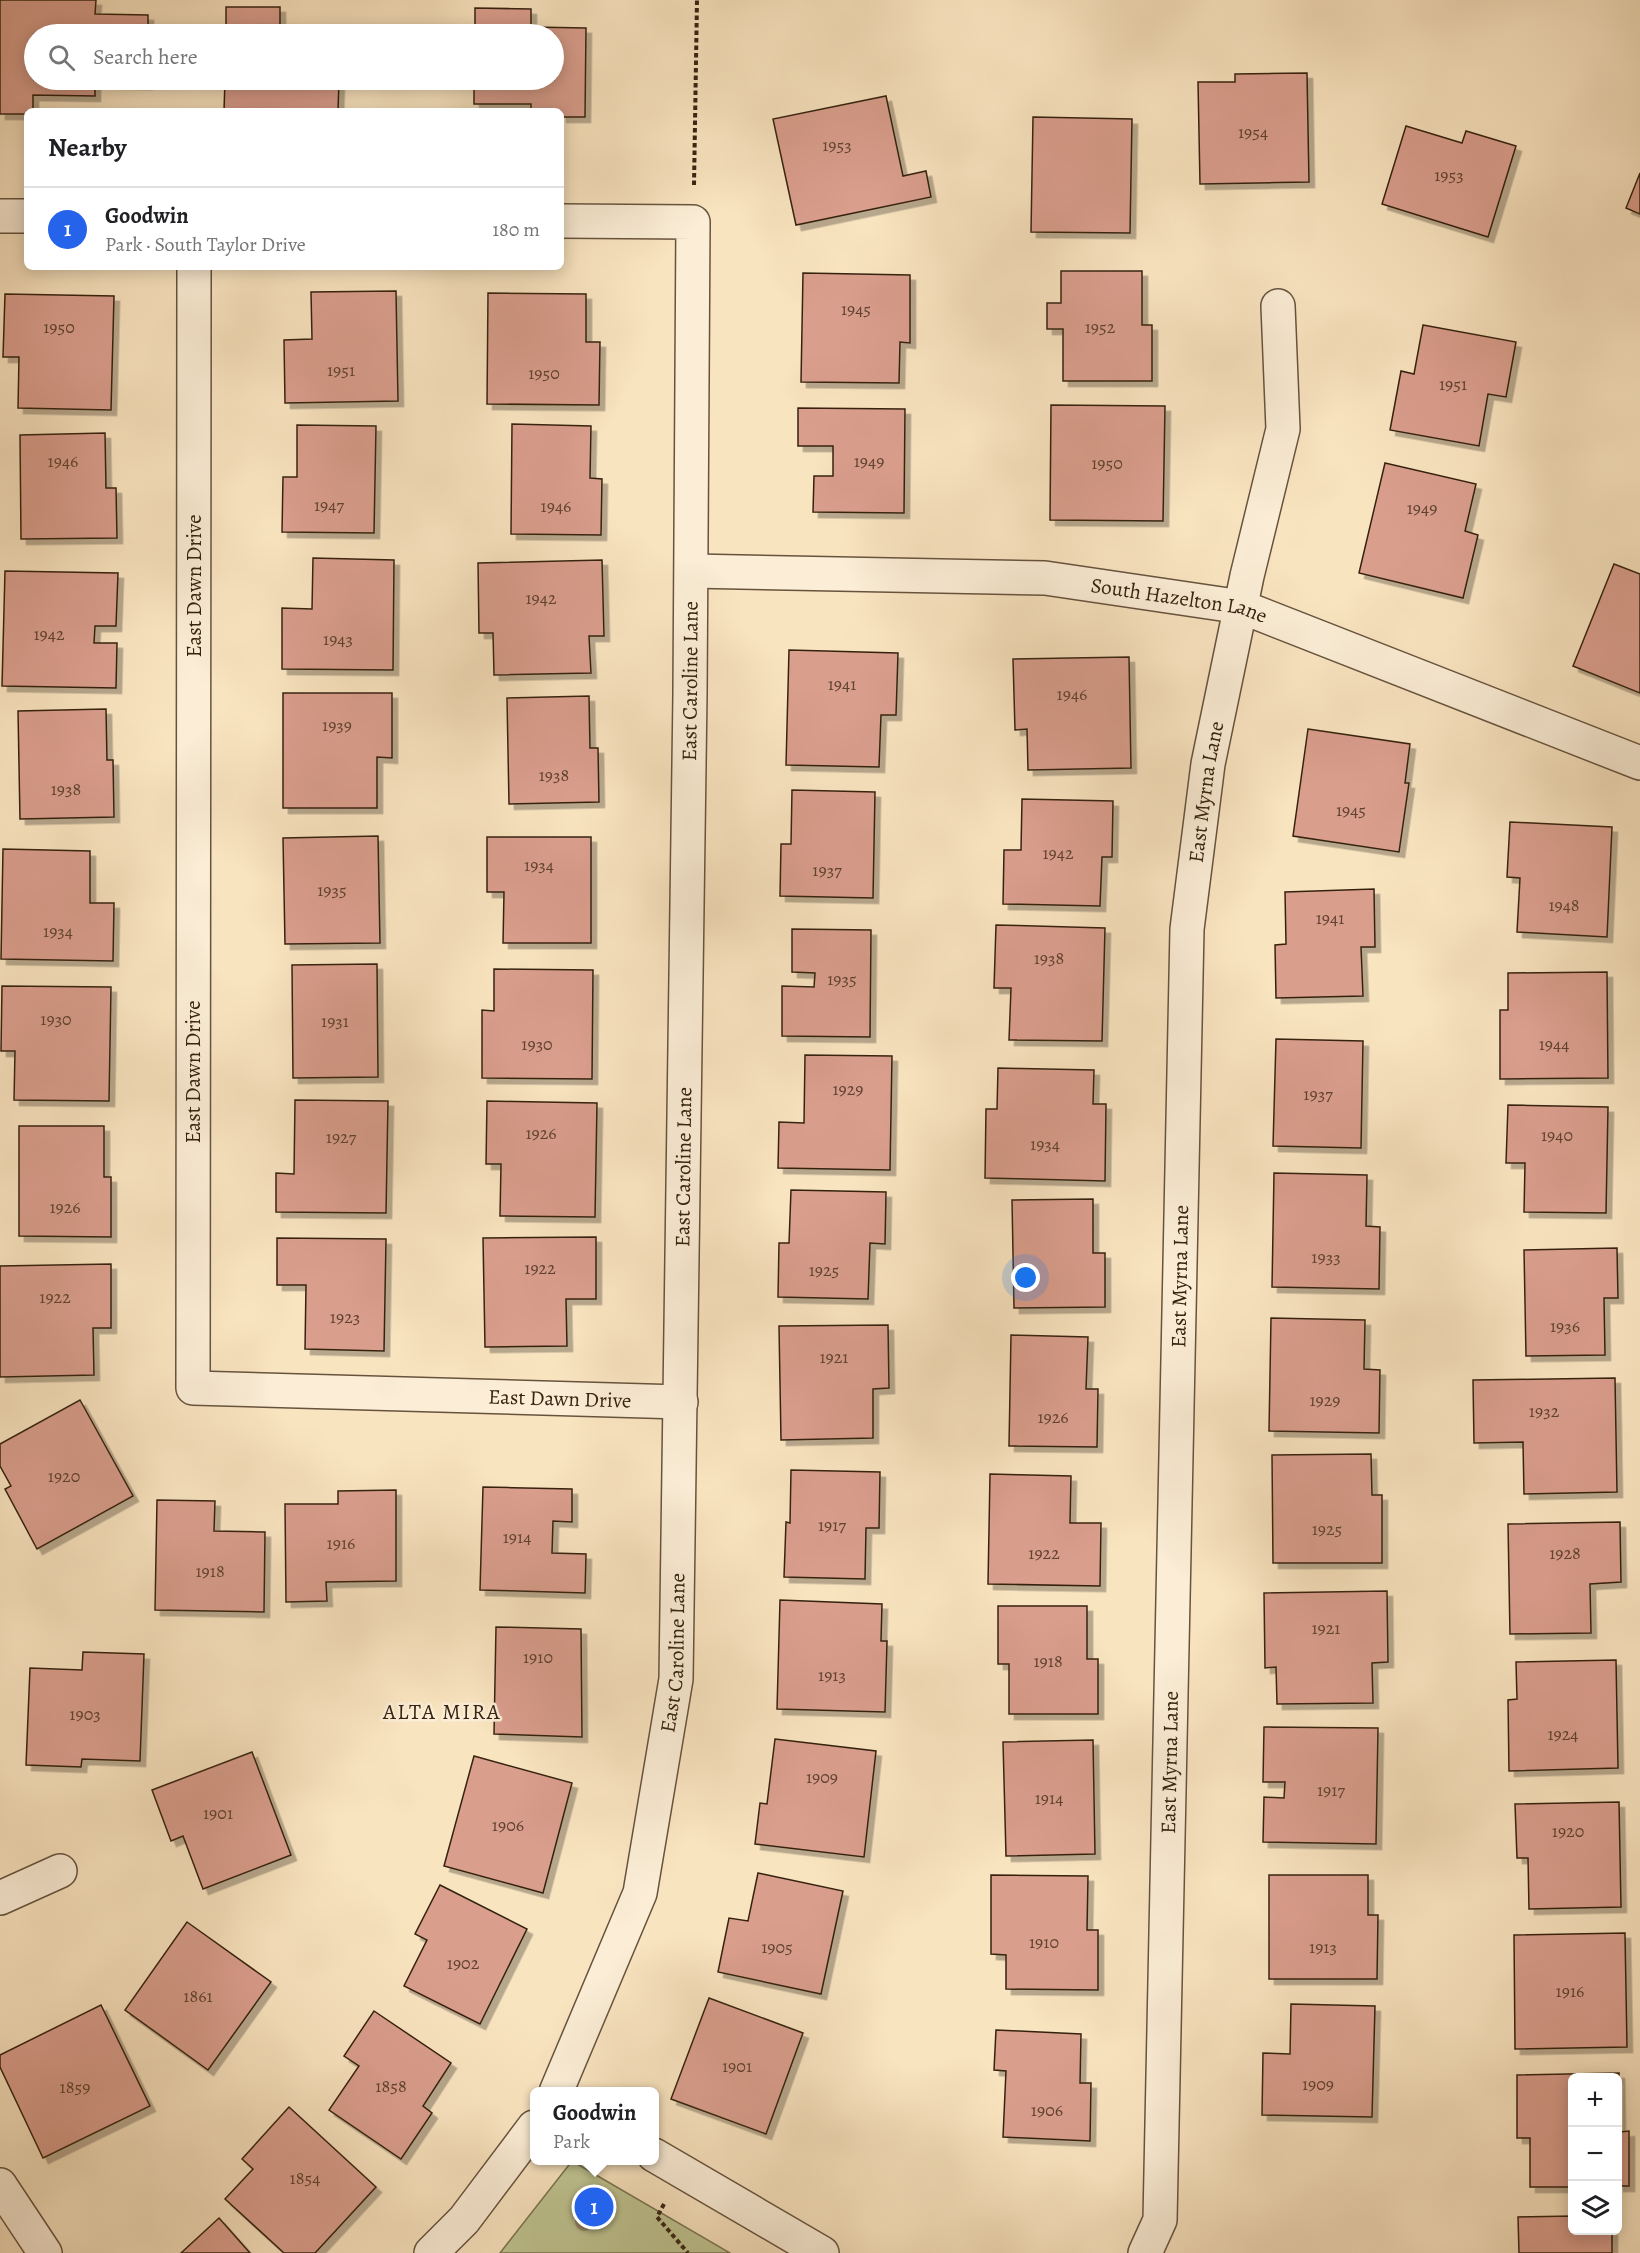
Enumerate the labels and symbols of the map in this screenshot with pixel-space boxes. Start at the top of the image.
house number: 1954 [1238,120,1268,144]
house number: 1953 [822,133,852,157]
house number: 1953 [1434,163,1464,187]
house number: 1945 [841,297,871,321]
house number: 1950 [43,315,75,339]
house number: 1952 [1085,315,1116,339]
house number: 1951 [327,358,355,382]
house number: 1950 [528,361,560,385]
house number: 1951 [1439,372,1467,396]
house number: 1946 [48,449,78,473]
house number: 1949 [854,449,884,473]
house number: 1950 [1091,451,1123,475]
house number: 1947 [314,493,344,517]
house number: 1946 [541,494,571,518]
house number: 1949 [1407,496,1437,520]
street label: East Dawn Drive [180,514,208,658]
street label: South Hazelton Lane [1089,571,1272,630]
house number: 1942 [525,586,557,610]
street label: East Caroline Lane [675,601,705,761]
house number: 1942 [33,622,65,646]
house number: 1943 [323,627,353,651]
house number: 1941 [828,672,856,696]
house number: 1946 [1057,682,1087,706]
house number: 1939 [322,713,352,737]
street label: East Myrna Lane [1182,718,1231,864]
house number: 1938 [539,763,569,787]
house number: 1938 [51,777,81,801]
house number: 1945 [1336,798,1366,822]
house number: 1942 [1042,841,1074,865]
house number: 1934 [524,853,554,877]
house number: 1937 [812,858,842,882]
house number: 1935 [317,878,347,902]
house number: 1948 [1548,893,1580,917]
house number: 1941 [1316,906,1344,930]
house number: 1934 [43,919,73,943]
house number: 1938 [1034,946,1064,970]
house number: 1935 [827,967,857,991]
street label: East Dawn Drive [179,1000,207,1144]
house number: 1930 [40,1007,72,1031]
house number: 1931 [321,1009,349,1033]
house number: 1930 [521,1032,553,1056]
house number: 1944 [1539,1032,1569,1056]
house number: 1929 [832,1077,864,1101]
house number: 1937 [1303,1082,1333,1106]
street label: East Caroline Lane [668,1087,698,1247]
house number: 1926 [525,1121,557,1145]
house number: 1940 [1541,1123,1573,1147]
house number: 1927 [326,1125,357,1149]
house number: 1934 [1030,1132,1060,1156]
house number: 1926 [49,1195,81,1219]
street label: East Myrna Lane [1164,1205,1195,1348]
house number: 1933 [1311,1245,1341,1269]
house number: 1922 [524,1256,556,1280]
house number: 1925 [809,1258,839,1282]
your location [1011,1263,1040,1292]
house number: 1922 [39,1285,71,1309]
house number: 1923 [330,1305,360,1329]
house number: 1936 [1550,1314,1580,1338]
house number: 1921 [819,1345,849,1369]
street label: East Dawn Drive [488,1382,632,1415]
house number: 1929 [1309,1388,1341,1412]
house number: 1932 [1529,1399,1560,1423]
house number: 1926 [1037,1405,1069,1429]
house number: 1920 [48,1464,80,1488]
house number: 1917 [818,1513,846,1537]
house number: 1925 [1312,1517,1342,1541]
house number: 1914 [503,1525,531,1549]
house number: 1916 [327,1531,355,1555]
house number: 1922 [1028,1541,1060,1565]
house number: 1928 [1549,1541,1581,1565]
house number: 1918 [195,1559,225,1583]
street label: East Caroline Lane [653,1573,692,1735]
house number: 1921 [1311,1616,1341,1640]
house number: 1910 [523,1645,553,1669]
house number: 1918 [1033,1649,1063,1673]
house number: 1913 [818,1663,846,1687]
street label: East Myrna Lane [1154,1691,1185,1834]
district label: ALTA MIRA [382,1697,501,1727]
house number: 1903 [69,1702,101,1726]
house number: 1924 [1547,1722,1579,1746]
house number: 1909 [806,1765,838,1789]
house number: 1917 [1317,1778,1345,1802]
house number: 1914 [1035,1786,1063,1810]
house number: 1901 [203,1801,233,1825]
house number: 1906 [492,1813,524,1837]
house number: 1920 [1552,1819,1584,1843]
house number: 1910 [1029,1930,1059,1954]
house number: 1905 [761,1935,793,1959]
house number: 1913 [1309,1935,1337,1959]
house number: 1902 [447,1951,480,1975]
house number: 1916 [1556,1979,1584,2003]
house number: 1861 [183,1984,213,2008]
house number: 1901 [722,2054,752,2078]
house number: 1909 [1302,2072,1334,2096]
house number: 1858 [375,2074,407,2098]
house number: 1859 [60,2075,90,2099]
house number: 1906 [1031,2098,1063,2122]
house number: 1854 [290,2166,320,2190]
pin: 1 [574,2184,614,2230]

